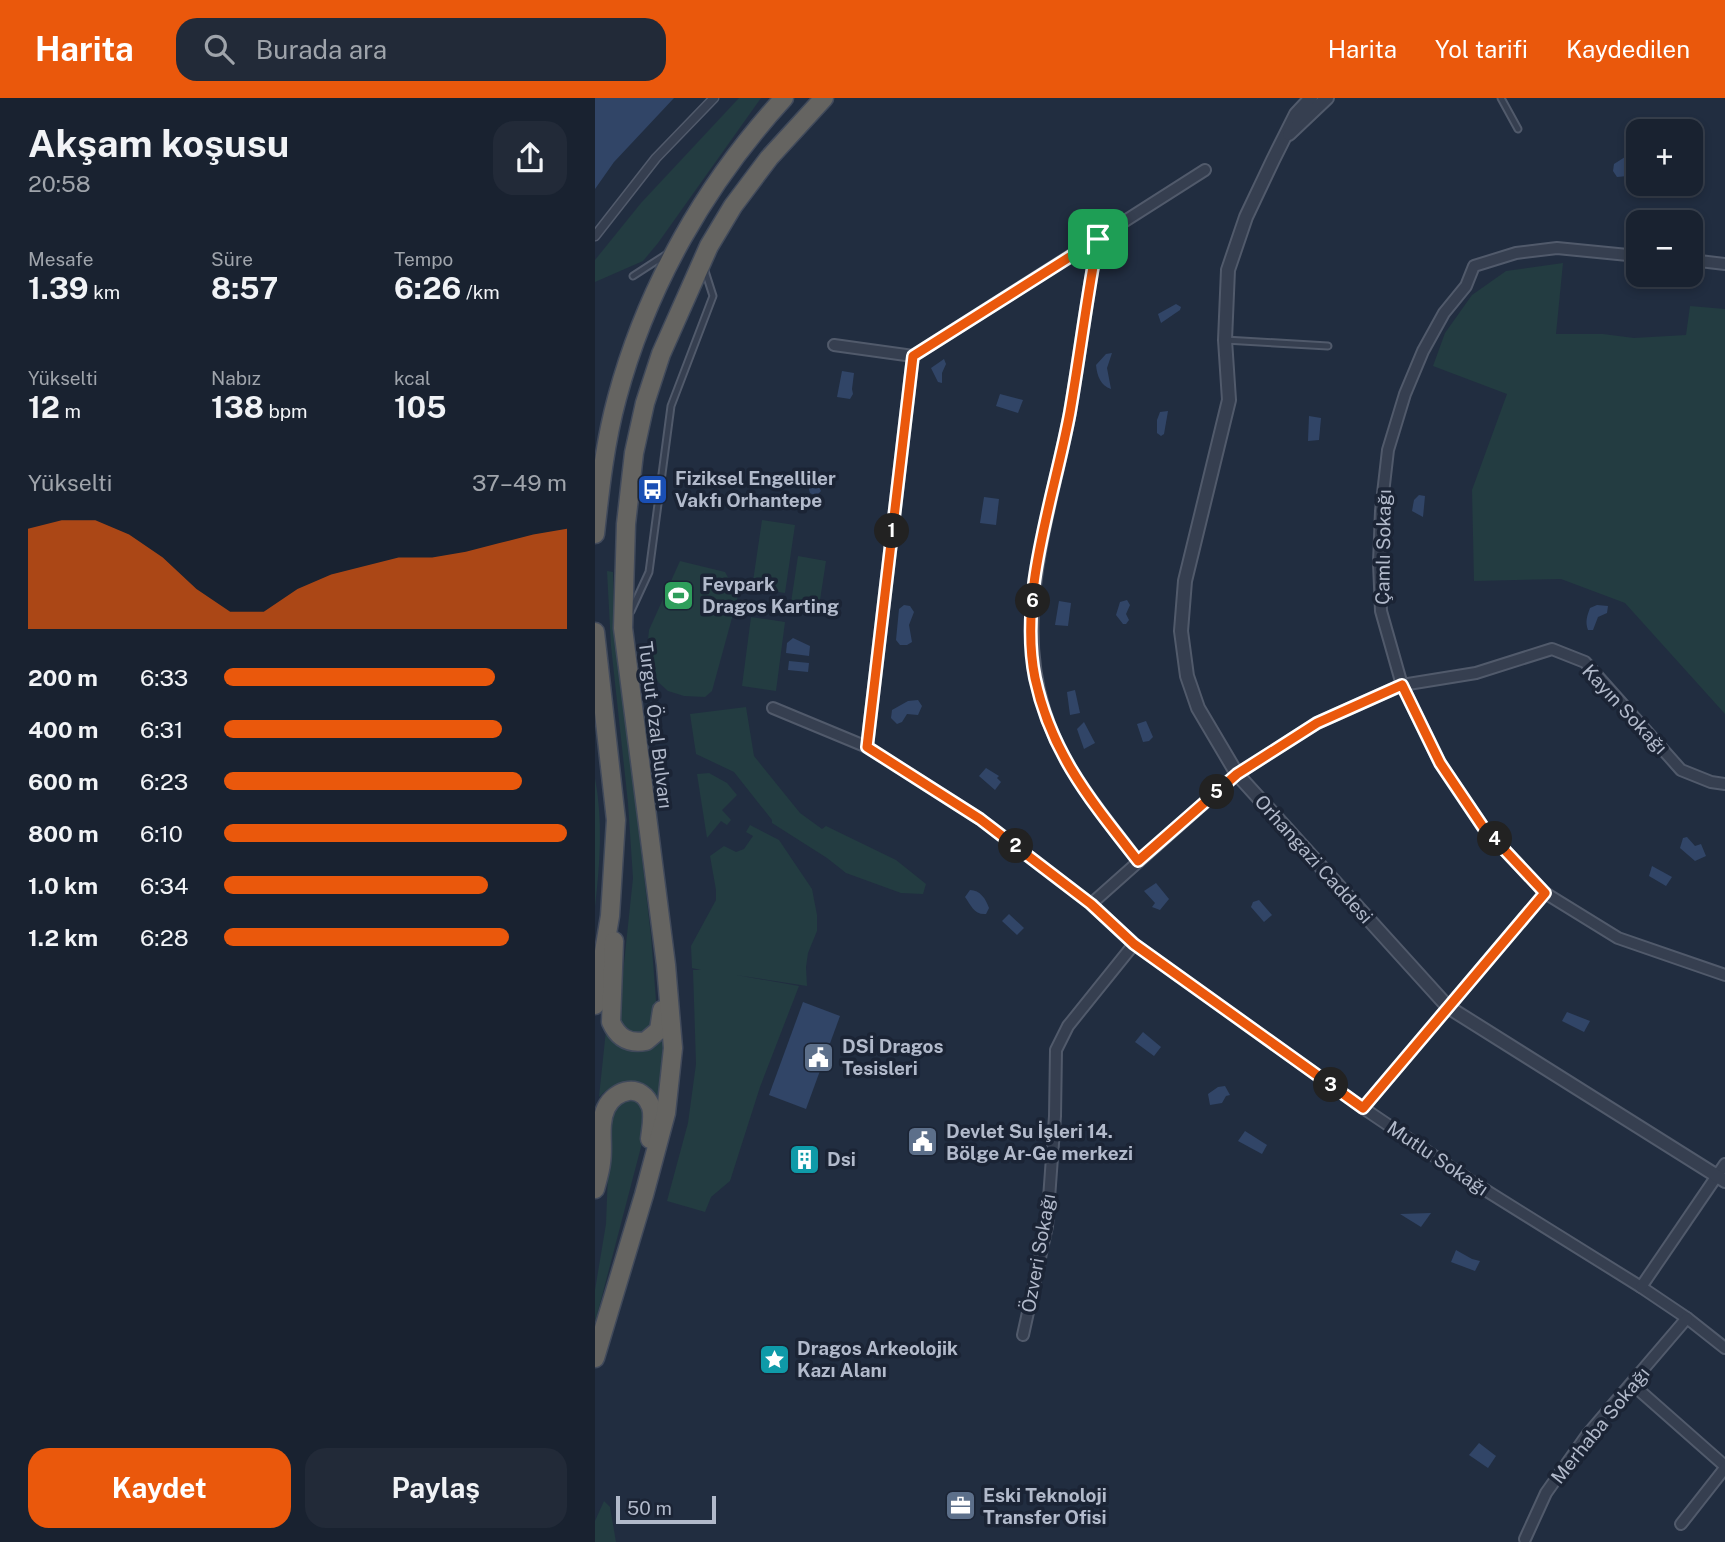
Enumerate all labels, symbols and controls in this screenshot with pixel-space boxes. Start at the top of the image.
search box [176,18,666,81]
text: Harita [35,30,134,68]
icon: search [200,30,238,68]
text: Burada ara [256,34,387,65]
text: Harita [1328,35,1397,63]
text: Yol tarifi [1435,35,1528,63]
text: Kaydedilen [1566,35,1690,63]
map controls [1626,119,1703,287]
button: + [1626,119,1703,196]
text: Akşam koşusu [28,121,289,166]
button: share [493,121,567,195]
text: 20:58 [28,170,91,197]
pin [1068,209,1128,269]
button: − [1626,210,1703,287]
icon: arrive [1079,220,1117,258]
text: Mesafe [28,248,93,270]
text: Süre [211,248,253,270]
text: Tempo [394,248,453,270]
text: 1.39 [28,270,89,306]
text: 8:57 [211,270,278,306]
text: 6:26 [394,270,461,306]
text: km [89,281,120,303]
text: /km [461,281,500,303]
text: Yükselti [28,367,98,389]
text: Nabız [211,367,261,389]
text: kcal [394,367,431,389]
text: 12 [28,389,60,425]
text: 138 [211,389,264,425]
text: 105 [394,389,446,425]
text: m [60,400,81,422]
text: bpm [264,400,308,422]
place label: Fiziksel Engelliler Vakfı Orhantepe [675,467,836,511]
text: Yükselti [28,469,112,496]
text: 37–49 m [472,469,567,496]
bus stop icon: Fiziksel Engelliler Vakfı Orhantepe [635,472,669,506]
street label: Çamlı Sokağı [1371,489,1395,605]
pin: 1 [875,514,909,548]
text: 1 [887,519,896,541]
place label: Fevpark Dragos Karting [702,573,839,617]
sports icon: Fevpark Dragos Karting [662,578,696,612]
pin: 6 [1015,584,1051,618]
text: 6 [1026,589,1039,611]
street label: Turgut Özal Bulvarı [635,640,677,810]
street label: Kayın Sokağı [1578,660,1672,758]
text: 200 m [28,664,98,691]
text: 6:33 [140,664,188,691]
text: 400 m [28,716,98,743]
text: 6:31 [140,716,183,743]
text: 600 m [28,768,98,795]
text: 6:23 [140,768,188,795]
pin: 5 [1199,774,1235,810]
text: 5 [1210,780,1223,802]
street label: Orhangazi Caddesi [1251,790,1377,928]
text: 800 m [28,820,99,847]
text: 6:10 [140,820,183,847]
pin: 4 [1478,822,1513,856]
text: 4 [1488,827,1501,849]
pin: 2 [999,828,1033,864]
text: 2 [1009,834,1022,856]
text: 1.0 km [28,872,98,899]
text: 6:34 [140,872,188,899]
text: 1.2 km [28,924,98,951]
text: 6:28 [140,924,189,951]
place label: DSİ Dragos Tesisleri [842,1035,943,1079]
public building icon: DSİ Dragos Tesisleri [802,1040,836,1074]
pin: 3 [1313,1068,1349,1102]
text: 3 [1324,1073,1337,1095]
street label: Mutlu Sokağı [1383,1116,1493,1200]
place label: Devlet Su İşleri 14. Bölge Ar-Ge merkezi [946,1120,1133,1164]
public building icon: Devlet Su İşleri 14. Bölge Ar-Ge merkezi [906,1125,940,1159]
building icon: Dsi [787,1142,821,1176]
place label: Dsi [827,1148,856,1170]
street label: Özveri Sokağı [1017,1192,1059,1314]
place label: Dragos Arkeolojik Kazı Alanı [797,1337,958,1381]
place icon: Dragos Arkeolojik Kazı Alanı [757,1342,791,1376]
street label: Merhaba Sokağı [1546,1362,1654,1488]
button: Kaydet [28,1448,291,1528]
button: Paylaş [305,1448,567,1528]
place label: Eski Teknoloji Transfer Ofisi [983,1484,1107,1528]
office icon: Eski Teknoloji Transfer Ofisi [943,1489,977,1523]
scale bar [616,1493,716,1525]
text: 50 m [627,1497,672,1519]

